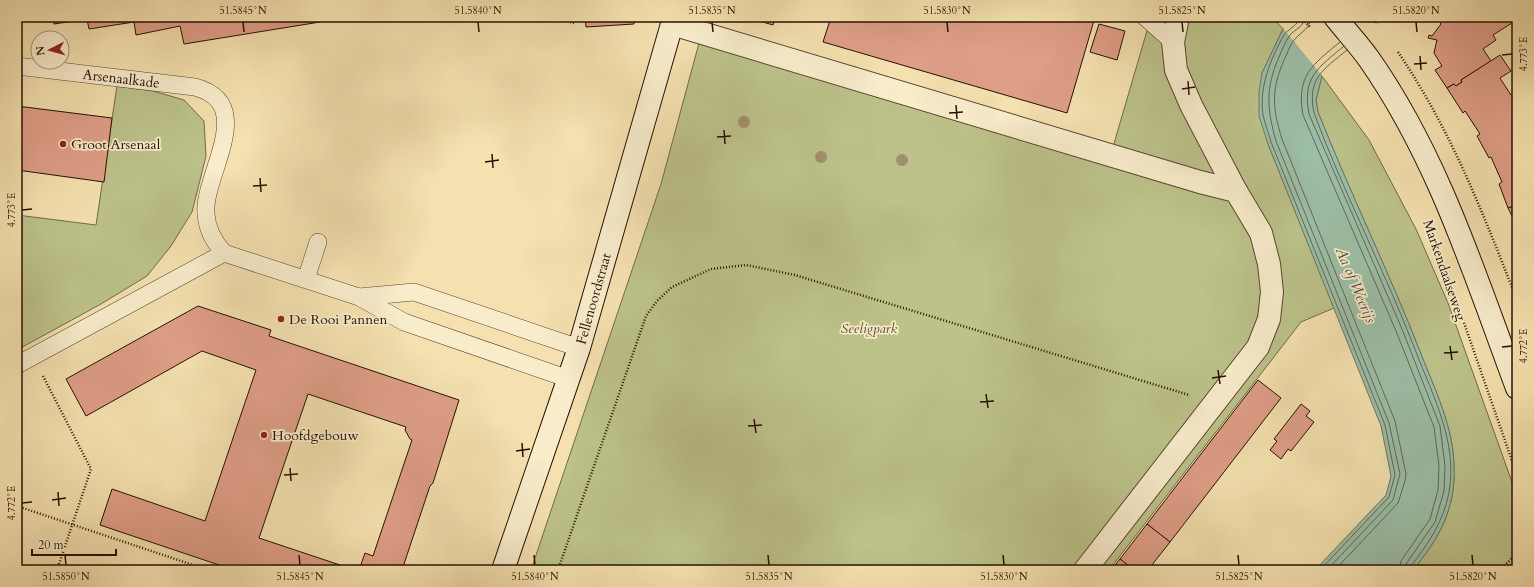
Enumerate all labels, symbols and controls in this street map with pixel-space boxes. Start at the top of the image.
text: 51.5845°N [220,4,267,18]
text: 51.5840°N [455,4,502,18]
text: 51.5835°N [689,4,736,18]
text: 51.5830°N [924,4,971,18]
text: 51.5825°N [1159,4,1206,18]
text: 51.5820°N [1393,4,1440,18]
north arrow [30,30,70,70]
text: 4.773°E [1517,37,1531,71]
text: N [33,45,49,57]
street label: Arsenaalkade [82,65,161,93]
place label: Groot Arsenaal [71,135,161,154]
marker: Groot Arsenaal [58,139,68,149]
text: 4.773°E [5,193,19,227]
street label: Markendaalseweg [1418,217,1471,323]
water label: Aa of Weerijs [1331,243,1381,326]
street label: Fellenoordstraat [572,250,616,347]
place label: De Rooi Pannen [289,310,388,329]
marker: De Rooi Pannen [276,314,286,324]
park label: Seeligpark [841,319,897,338]
text: 4.772°E [1517,329,1531,363]
place label: Hoofdgebouw [272,426,360,445]
marker: Hoofdgebouw [259,430,269,440]
text: 4.772°E [5,486,19,520]
scale bar [32,531,116,557]
text: 20 m [38,537,65,553]
text: 51.5850°N [43,570,90,584]
text: 51.5845°N [277,570,324,584]
text: 51.5840°N [512,570,559,584]
text: 51.5835°N [746,570,793,584]
text: 51.5830°N [981,570,1028,584]
text: 51.5825°N [1216,570,1263,584]
text: 51.5820°N [1450,570,1497,584]

